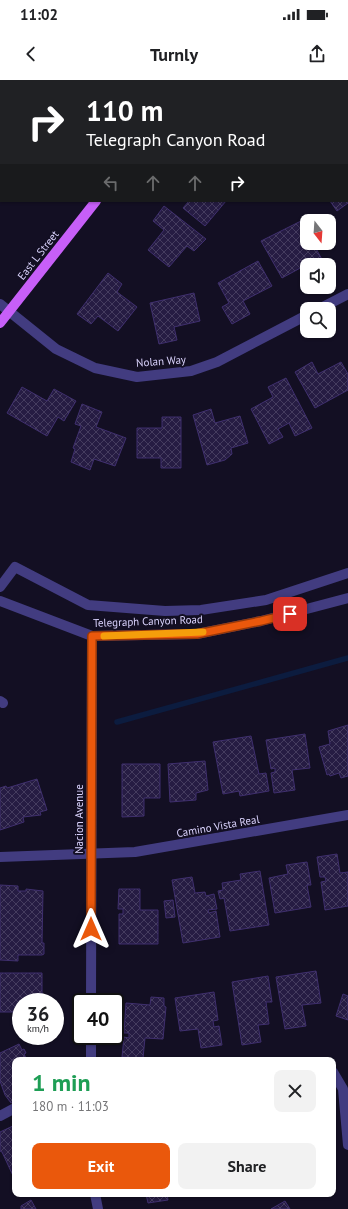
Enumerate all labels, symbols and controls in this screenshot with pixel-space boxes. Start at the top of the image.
text: 11:02 [20,5,58,24]
icon: back [20,43,42,65]
text: Turnly [150,43,198,66]
icon: share [306,43,328,65]
text: 110 m [86,92,163,129]
icon: right [20,96,72,148]
text: Telegraph Canyon Road [86,128,265,151]
icon: left [100,172,122,194]
icon: ahead [142,172,164,194]
icon: ahead [184,172,206,194]
icon: right [226,172,248,194]
north arrow [300,214,336,250]
map controls [300,214,336,338]
street label: East L Street [14,227,62,283]
button: sound [300,258,336,294]
button: search [300,302,336,338]
street label: Nolan Way [136,352,187,370]
pin [273,597,307,631]
icon: arrive [279,603,301,625]
street label: Telegraph Canyon Road [93,612,203,630]
street label: Nacion Avenue [72,784,86,854]
street label: Camino Vista Real [175,812,261,840]
position arrow [70,908,112,950]
speed limit sign: 40 [72,993,124,1045]
text: 36 [27,1001,49,1027]
text: km/h [27,1022,49,1035]
text: 1 min [32,1067,91,1098]
button: close [274,1070,316,1112]
text: 180 m · 11:03 [32,1098,109,1115]
button: Exit [32,1143,170,1189]
button: Share [178,1143,316,1189]

